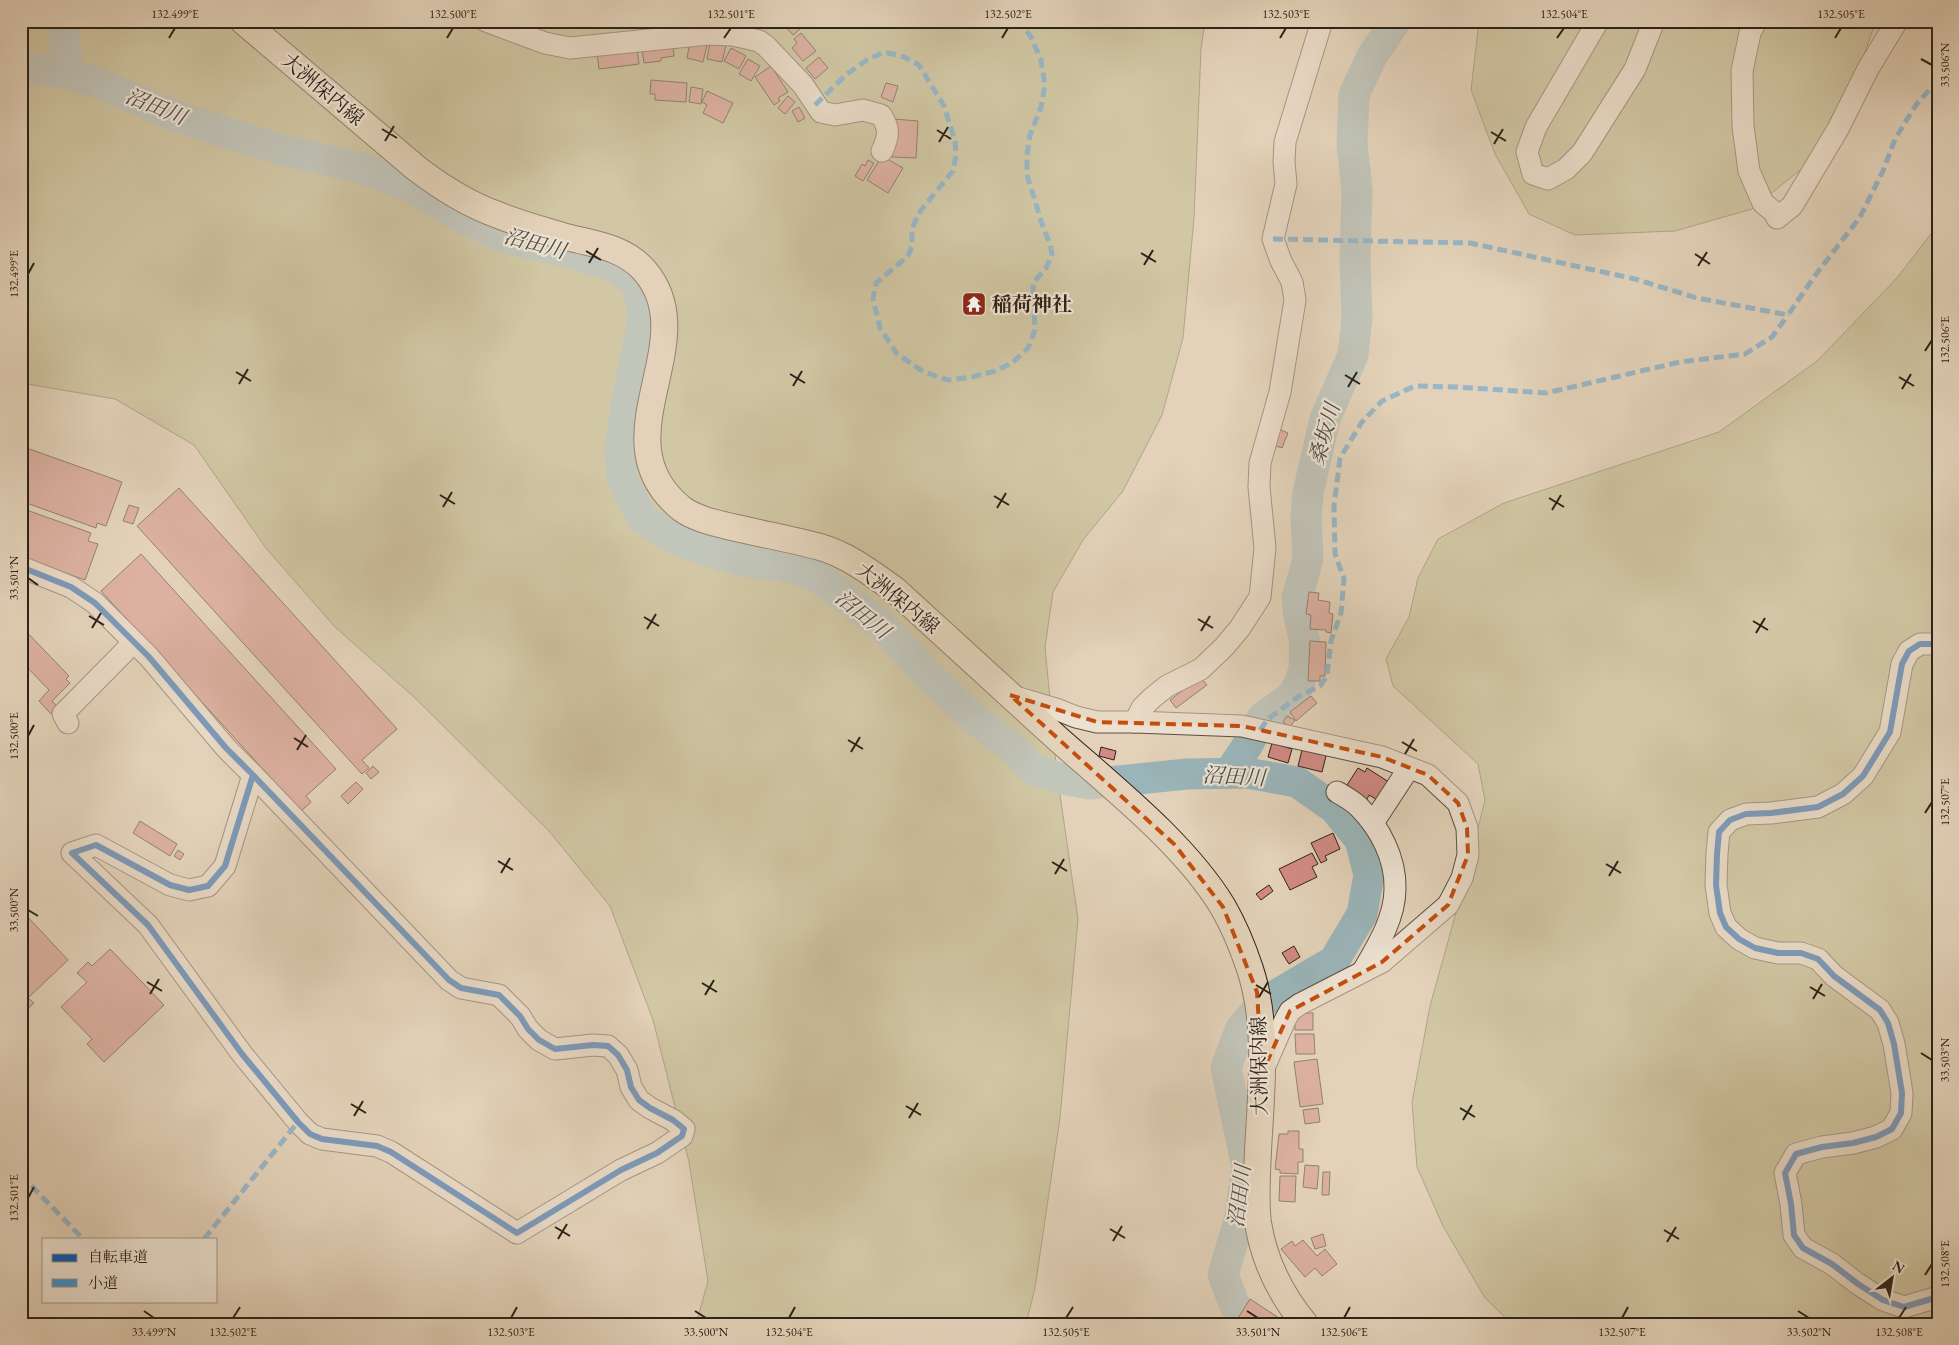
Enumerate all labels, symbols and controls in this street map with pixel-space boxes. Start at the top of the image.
text: 132.499°E [151,6,199,22]
text: 132.500°E [429,6,477,22]
text: 132.501°E [707,6,755,22]
text: 132.502°E [984,6,1032,22]
text: 132.503°E [1262,6,1310,22]
text: 132.504°E [1540,6,1588,22]
text: 132.505°E [1817,6,1865,22]
text: 33.506°N [1937,42,1953,87]
street label: 大洲保内線 [276,47,370,131]
water label: 沼田川 [122,82,192,131]
water label: 沼田川 [501,222,571,265]
text: 132.499°E [6,250,22,298]
temple icon: 稲荷神社 [961,291,987,317]
place label: 稲荷神社 [992,291,1072,317]
text: 132.506°E [1937,316,1953,364]
water label: 桑坂川 [1302,398,1346,468]
text: 33.501°N [6,555,22,600]
street label: 大洲保内線 [851,556,945,640]
water label: 沼田川 [830,584,898,646]
text: 132.500°E [6,712,22,760]
water label: 沼田川 [1202,761,1268,791]
text: 132.507°E [1937,778,1953,826]
text: 33.500°N [6,887,22,932]
street label: 大洲保内線 [1245,1016,1273,1116]
text: 33.503°N [1937,1037,1953,1082]
water label: 沼田川 [1222,1161,1256,1229]
text: 132.501°E [6,1174,22,1222]
legend [42,1238,218,1302]
text: 132.508°E [1937,1240,1953,1288]
text: 自転車道 [88,1247,148,1266]
north arrow [1866,1252,1916,1302]
text: N [1889,1256,1909,1278]
text: 小道 [88,1273,118,1292]
text: 33.499°N [132,1324,177,1340]
text: 132.502°E [209,1324,257,1340]
text: 132.503°E [487,1324,535,1340]
text: 33.500°N [684,1324,729,1340]
text: 132.504°E [765,1324,813,1340]
text: 132.505°E [1042,1324,1090,1340]
text: 33.501°N [1236,1324,1281,1340]
text: 132.506°E [1320,1324,1368,1340]
text: 132.507°E [1598,1324,1646,1340]
text: 33.502°N [1787,1324,1832,1340]
text: 132.508°E [1875,1324,1923,1340]

